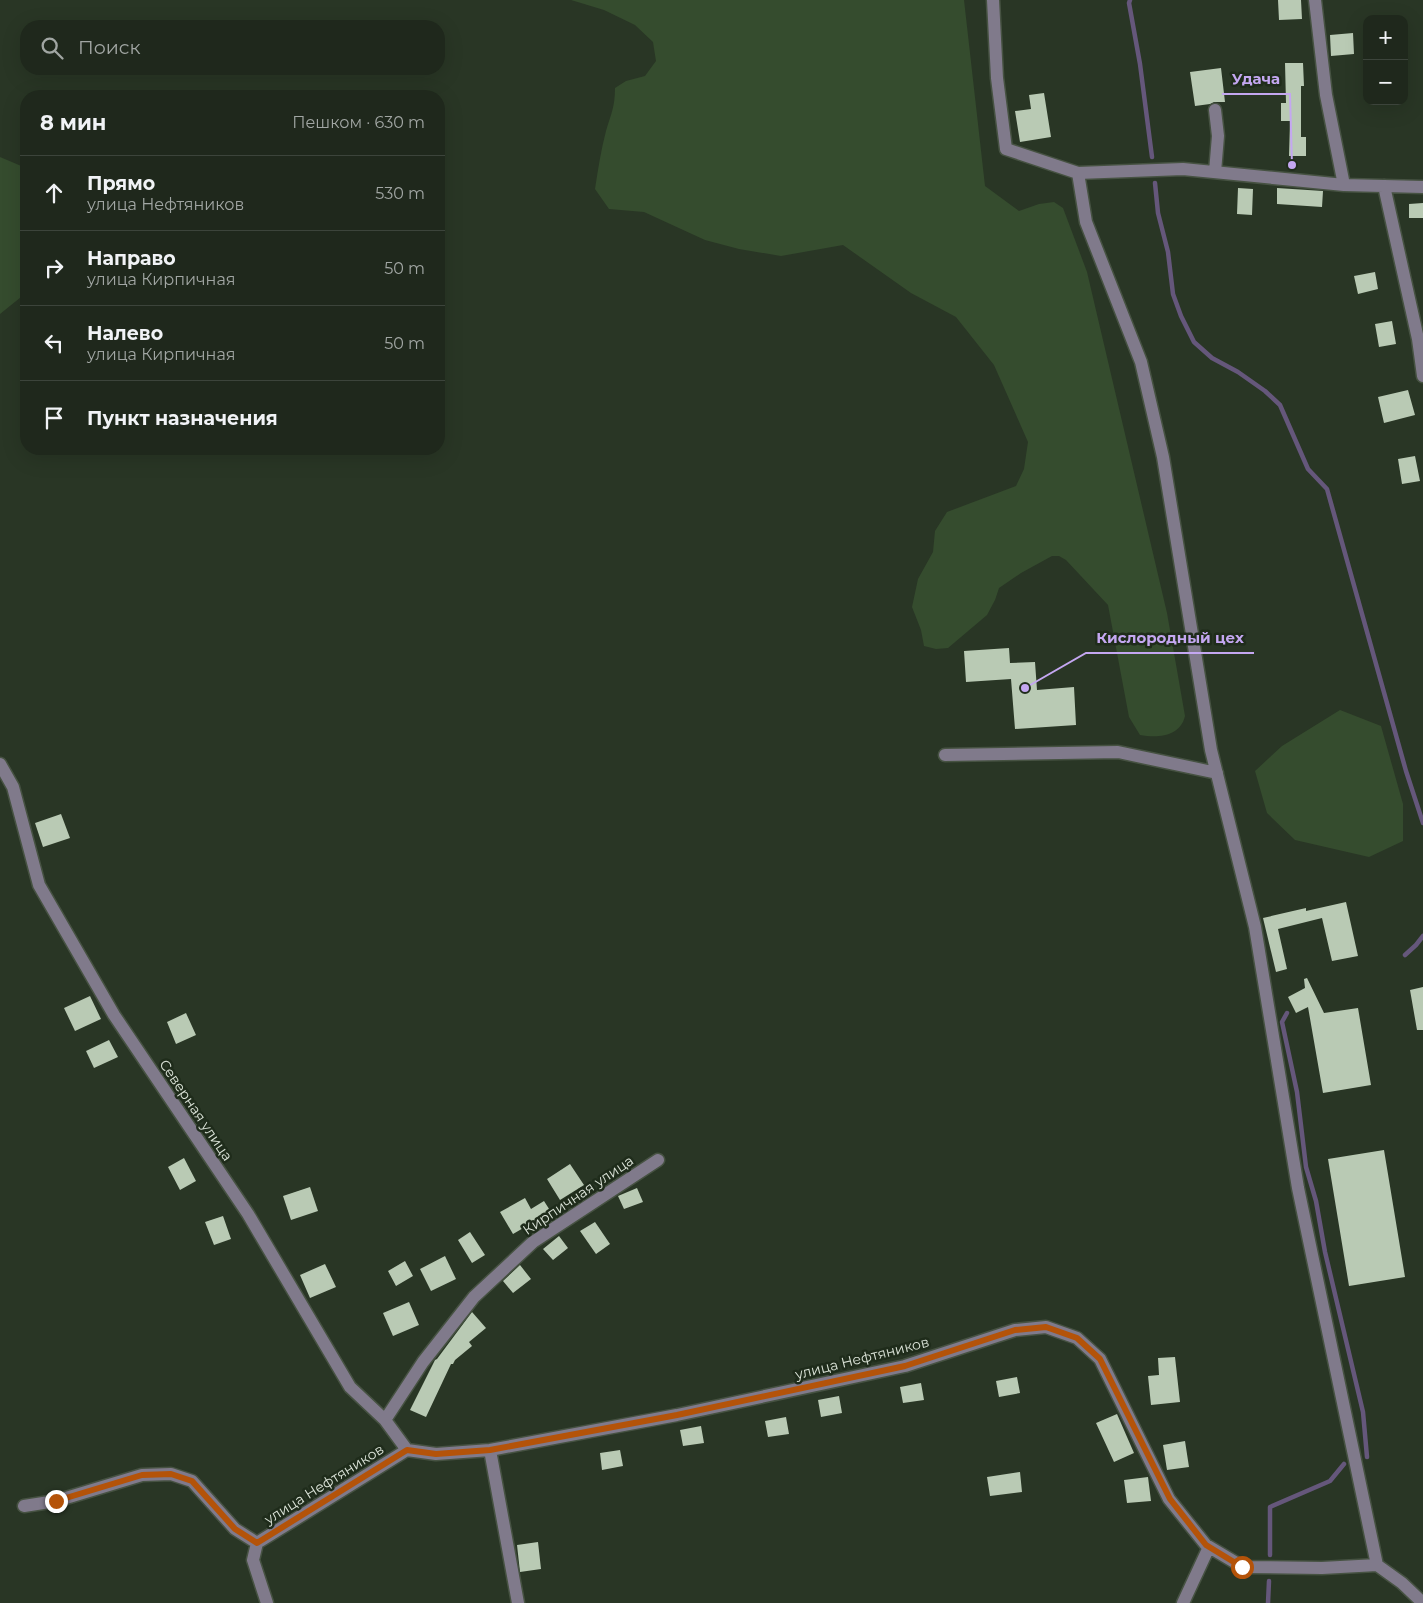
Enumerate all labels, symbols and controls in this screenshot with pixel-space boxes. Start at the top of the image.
map controls [1363,15,1408,105]
button: + [1363,15,1408,60]
search box [20,20,445,75]
icon: search [38,34,66,62]
text: Поиск [78,36,141,59]
button: − [1363,60,1408,105]
callout: Удача [1222,64,1290,94]
text: Удача [1232,69,1280,88]
text: 8 мин [40,110,106,135]
text: Пешком · 630 m [292,113,425,132]
text: Прямо [87,172,155,195]
icon: ahead [40,179,68,207]
text: 530 m [375,184,425,203]
text: улица Нефтяников [87,195,244,214]
text: Направо [87,247,176,270]
icon: right [40,254,68,282]
text: 50 m [384,259,425,278]
text: улица Кирпичная [87,270,235,289]
text: Налево [87,322,163,345]
icon: left [40,329,68,357]
text: 50 m [384,334,425,353]
text: улица Кирпичная [87,345,235,364]
icon: arrive [40,404,68,432]
text: Пункт назначения [87,407,278,430]
callout: Кислородный цех [1086,623,1254,653]
text: Кислородный цех [1096,628,1244,647]
street label: Северная улица [155,1056,237,1164]
street label: Кирпичная улица [519,1151,637,1239]
street label: улица Нефтяников [792,1333,931,1384]
street label: улица Нефтяников [260,1440,387,1529]
route end [45,1490,68,1513]
route start [1231,1556,1254,1579]

